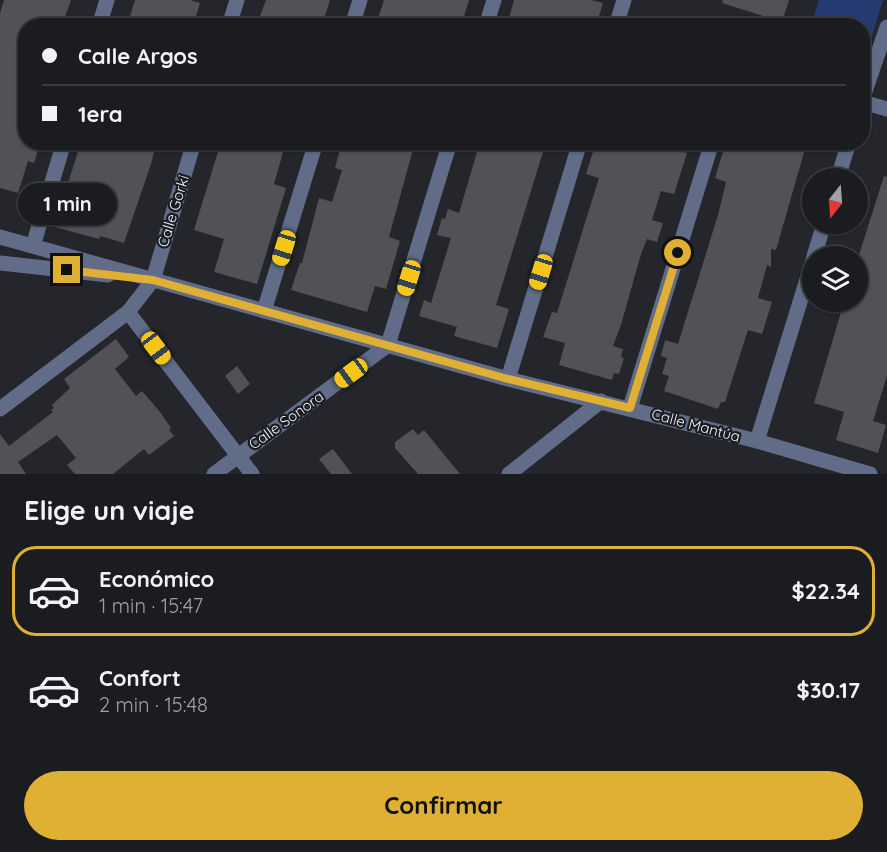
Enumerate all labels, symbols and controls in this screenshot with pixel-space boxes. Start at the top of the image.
text: Calle Argos [78,42,198,70]
text: 1era [78,100,123,128]
north arrow [802,168,868,234]
map controls [802,168,868,312]
street label: Calle Gorki [153,173,193,249]
callout: 1 min [17,183,116,225]
text: 1 min [43,191,92,216]
car [270,228,298,268]
route start [664,239,691,266]
button: layers [802,246,868,312]
car [527,252,555,292]
route end [53,256,80,283]
car [395,258,423,298]
car [138,328,174,368]
car [331,355,371,391]
street label: Calle Sonora [245,386,327,454]
street label: Calle Mantúa [650,404,742,446]
text: Elige un viaje [24,493,195,527]
icon: car [27,564,81,618]
text: Económico [99,565,214,593]
text: $22.34 [792,577,860,605]
text: 1 min · 15:47 [99,593,203,618]
icon: car [27,663,81,717]
text: Confort [99,664,181,692]
text: $30.17 [797,676,860,704]
text: 2 min · 15:48 [99,692,208,717]
button: Confirmar [24,771,863,840]

